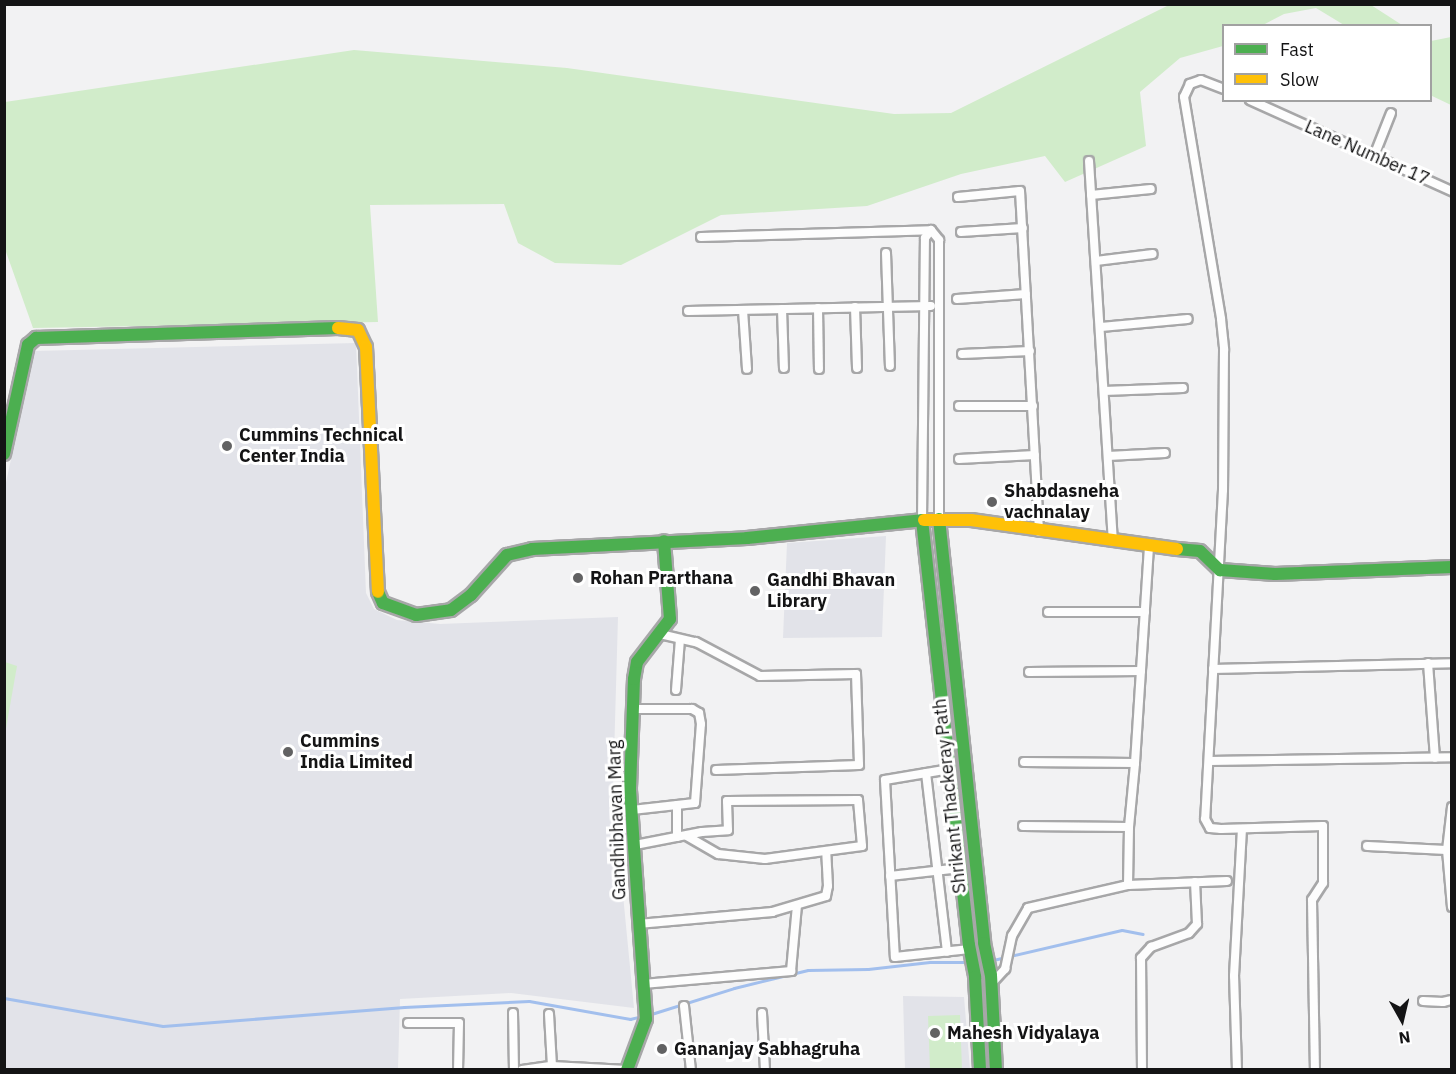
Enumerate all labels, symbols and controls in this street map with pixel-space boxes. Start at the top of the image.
legend [1222,24,1432,102]
text: Fast [1280,38,1314,61]
text: Slow [1280,68,1319,91]
street label: Lane Number 17 [1301,116,1433,190]
place label: Cummins Technical Center India [239,425,403,468]
marker: Cummins Technical Center India [220,439,234,453]
place label: Shabdasneha vachnalay [1004,481,1119,524]
marker: Shabdasneha vachnalay [985,495,999,509]
place label: Rohan Prarthana [590,567,733,589]
place label: Gandhi Bhavan Library [767,570,895,612]
marker: Rohan Prarthana [571,571,585,585]
marker: Gandhi Bhavan Library [748,584,762,598]
street label: Shrikant Thackeray Path [929,697,971,895]
place label: Cummins India Limited [300,731,413,774]
street label: Gandhibhavan Marg [603,740,631,900]
marker: Cummins India Limited [281,745,295,759]
north arrow [1372,990,1432,1050]
place label: Mahesh Vidyalaya [947,1022,1099,1044]
marker: Mahesh Vidyalaya [928,1026,942,1040]
text: N [1397,1027,1412,1049]
place label: Gananjay Sabhagruha [674,1038,860,1060]
marker: Gananjay Sabhagruha [655,1042,669,1056]

